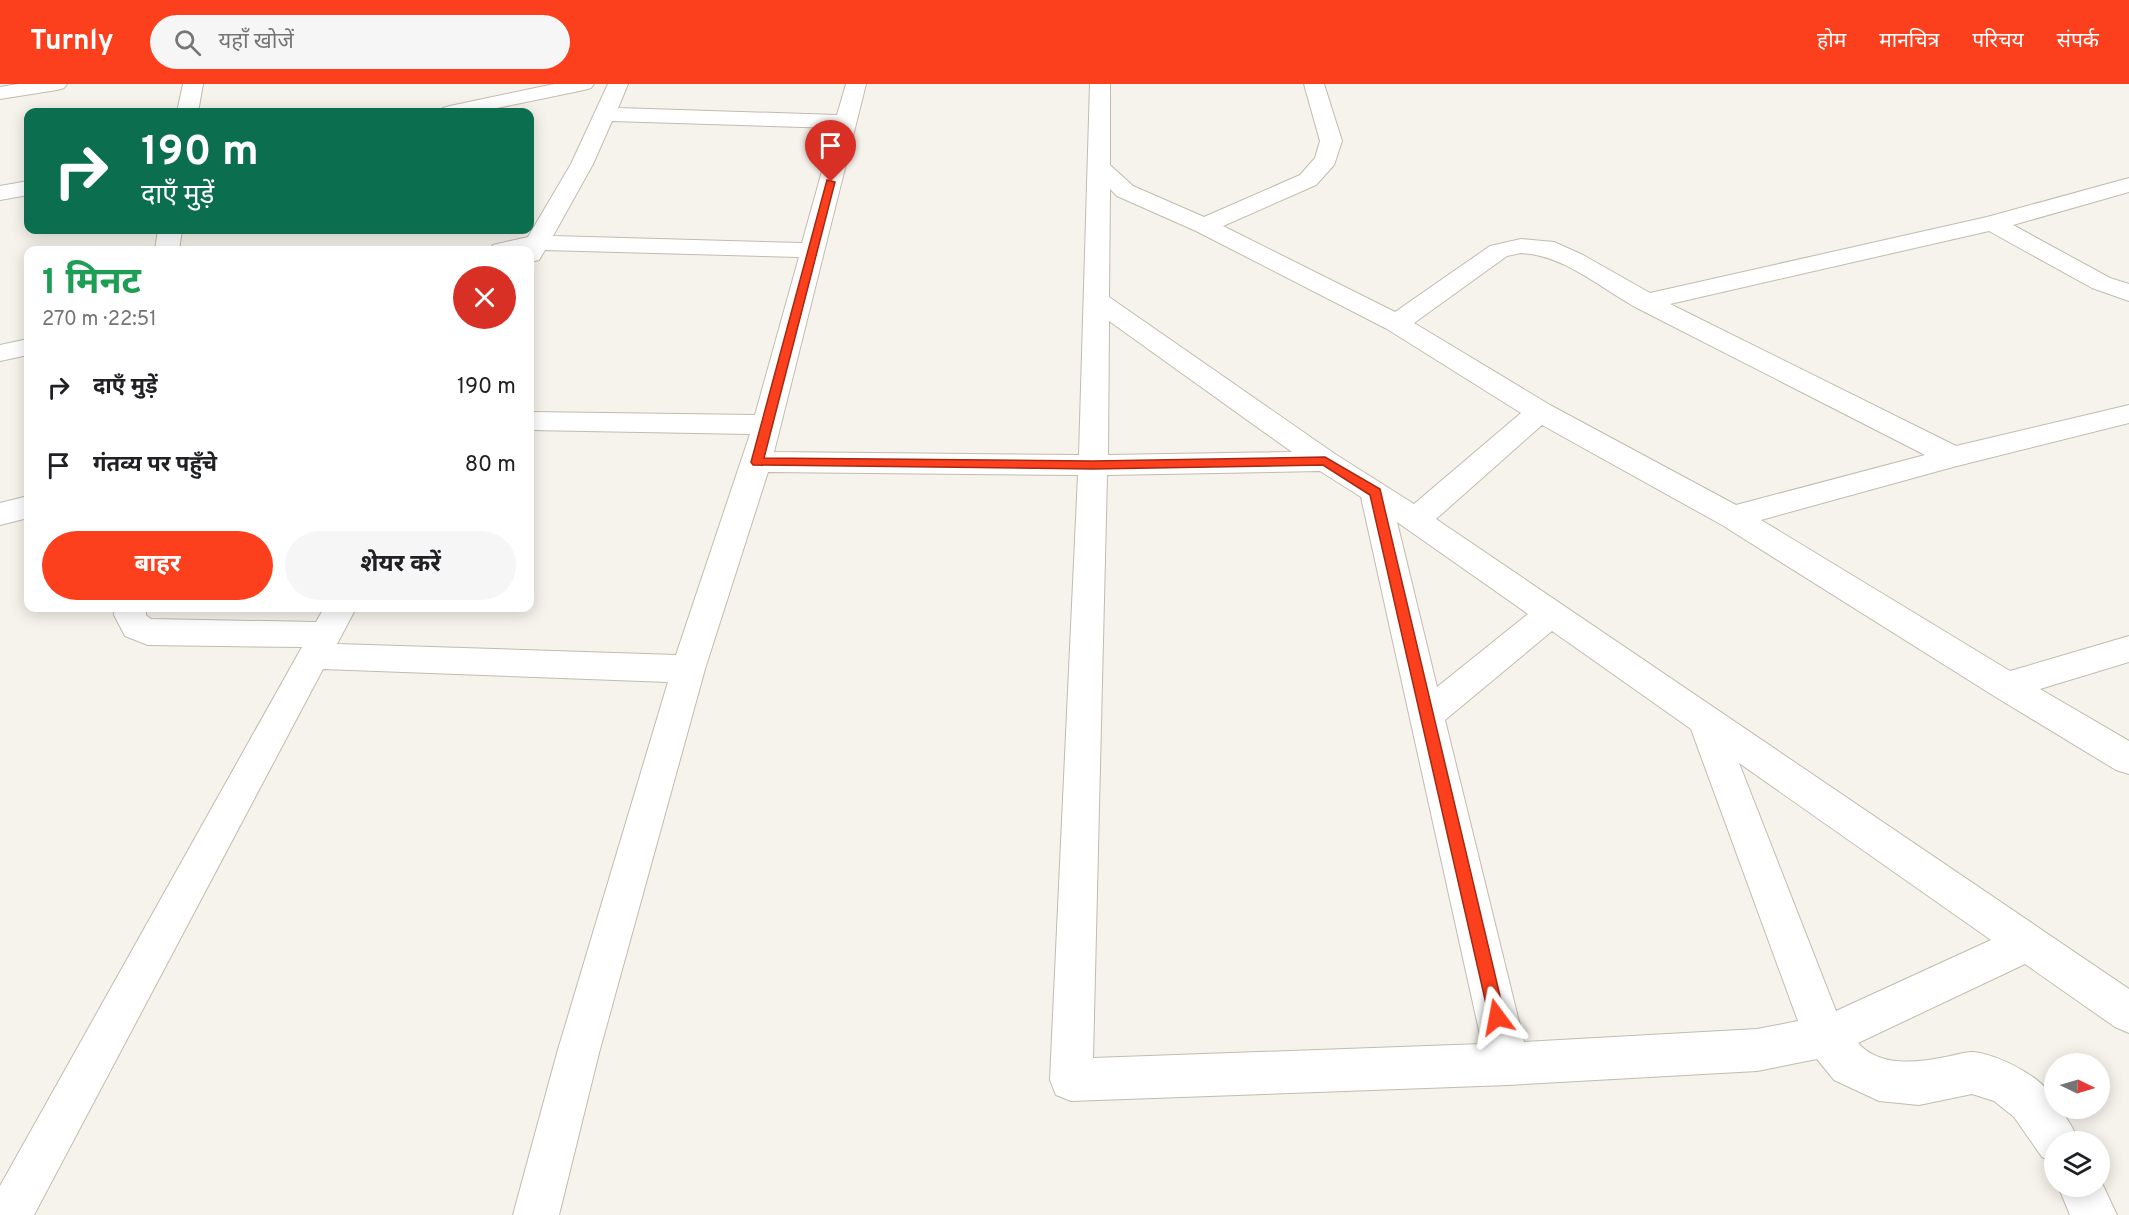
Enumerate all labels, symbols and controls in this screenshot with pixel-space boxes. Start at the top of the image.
search box [150,15,570,69]
text: Turnly [30,24,114,60]
icon: search [171,26,204,59]
text: होम [1817,28,1846,55]
text: मानचित्र [1879,28,1939,55]
text: परिचय [1972,28,2024,55]
text: संपर्क [2057,28,2099,55]
text: यहाँ खोजें [219,29,294,56]
pin [805,120,856,182]
text: 190 m [141,127,259,180]
icon: arrive [814,129,847,162]
icon: right [42,132,120,210]
text: दाएँ मुड़ें [141,179,214,213]
text: 1 मिनट [42,261,141,307]
button: close [453,266,516,329]
text: 270 m · 22:51 [42,307,157,333]
icon: right [42,371,75,404]
text: दाएँ मुड़ें [93,374,158,401]
text: 190 m [457,374,516,401]
icon: arrive [42,449,75,482]
text: गंतव्य पर पहुँचे [93,452,217,479]
text: 80 m [465,452,516,479]
button: बाहर [42,531,273,600]
button: शेयर करें [285,531,516,600]
position arrow [1465,985,1529,1049]
north arrow [2044,1053,2110,1119]
map controls [2044,1053,2110,1197]
button: layers [2044,1131,2110,1197]

